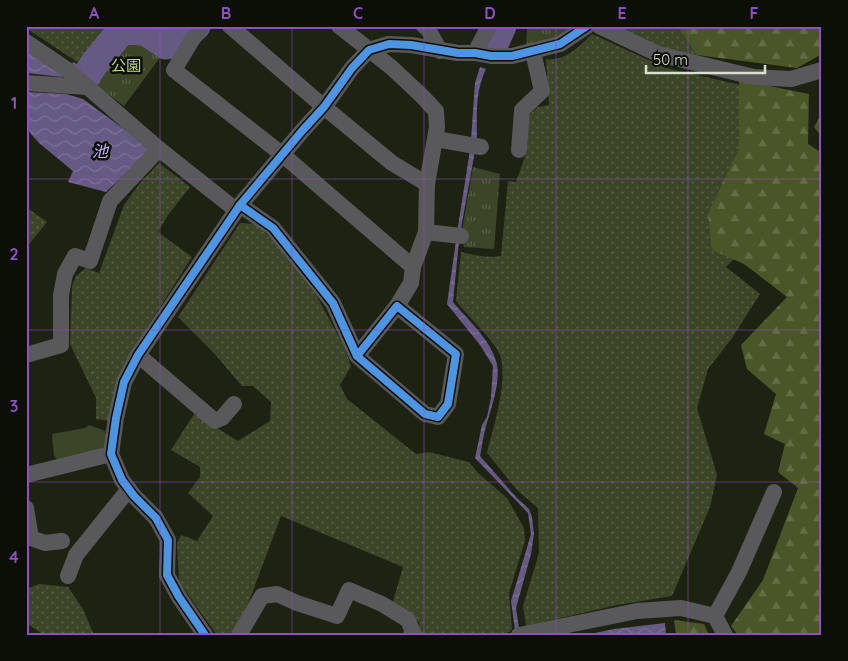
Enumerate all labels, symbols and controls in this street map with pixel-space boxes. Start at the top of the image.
text: A [89,3,100,23]
text: B [221,3,231,23]
text: C [353,3,363,23]
text: D [484,3,496,23]
text: E [617,3,627,23]
text: F [750,3,759,23]
scale bar [646,42,764,74]
text: 50 m [653,50,688,69]
park label: 公園 [111,56,141,75]
text: 1 [11,93,17,113]
water label: 池 [92,141,110,161]
text: 2 [9,244,19,264]
text: 3 [10,396,18,416]
text: 4 [9,547,19,567]

